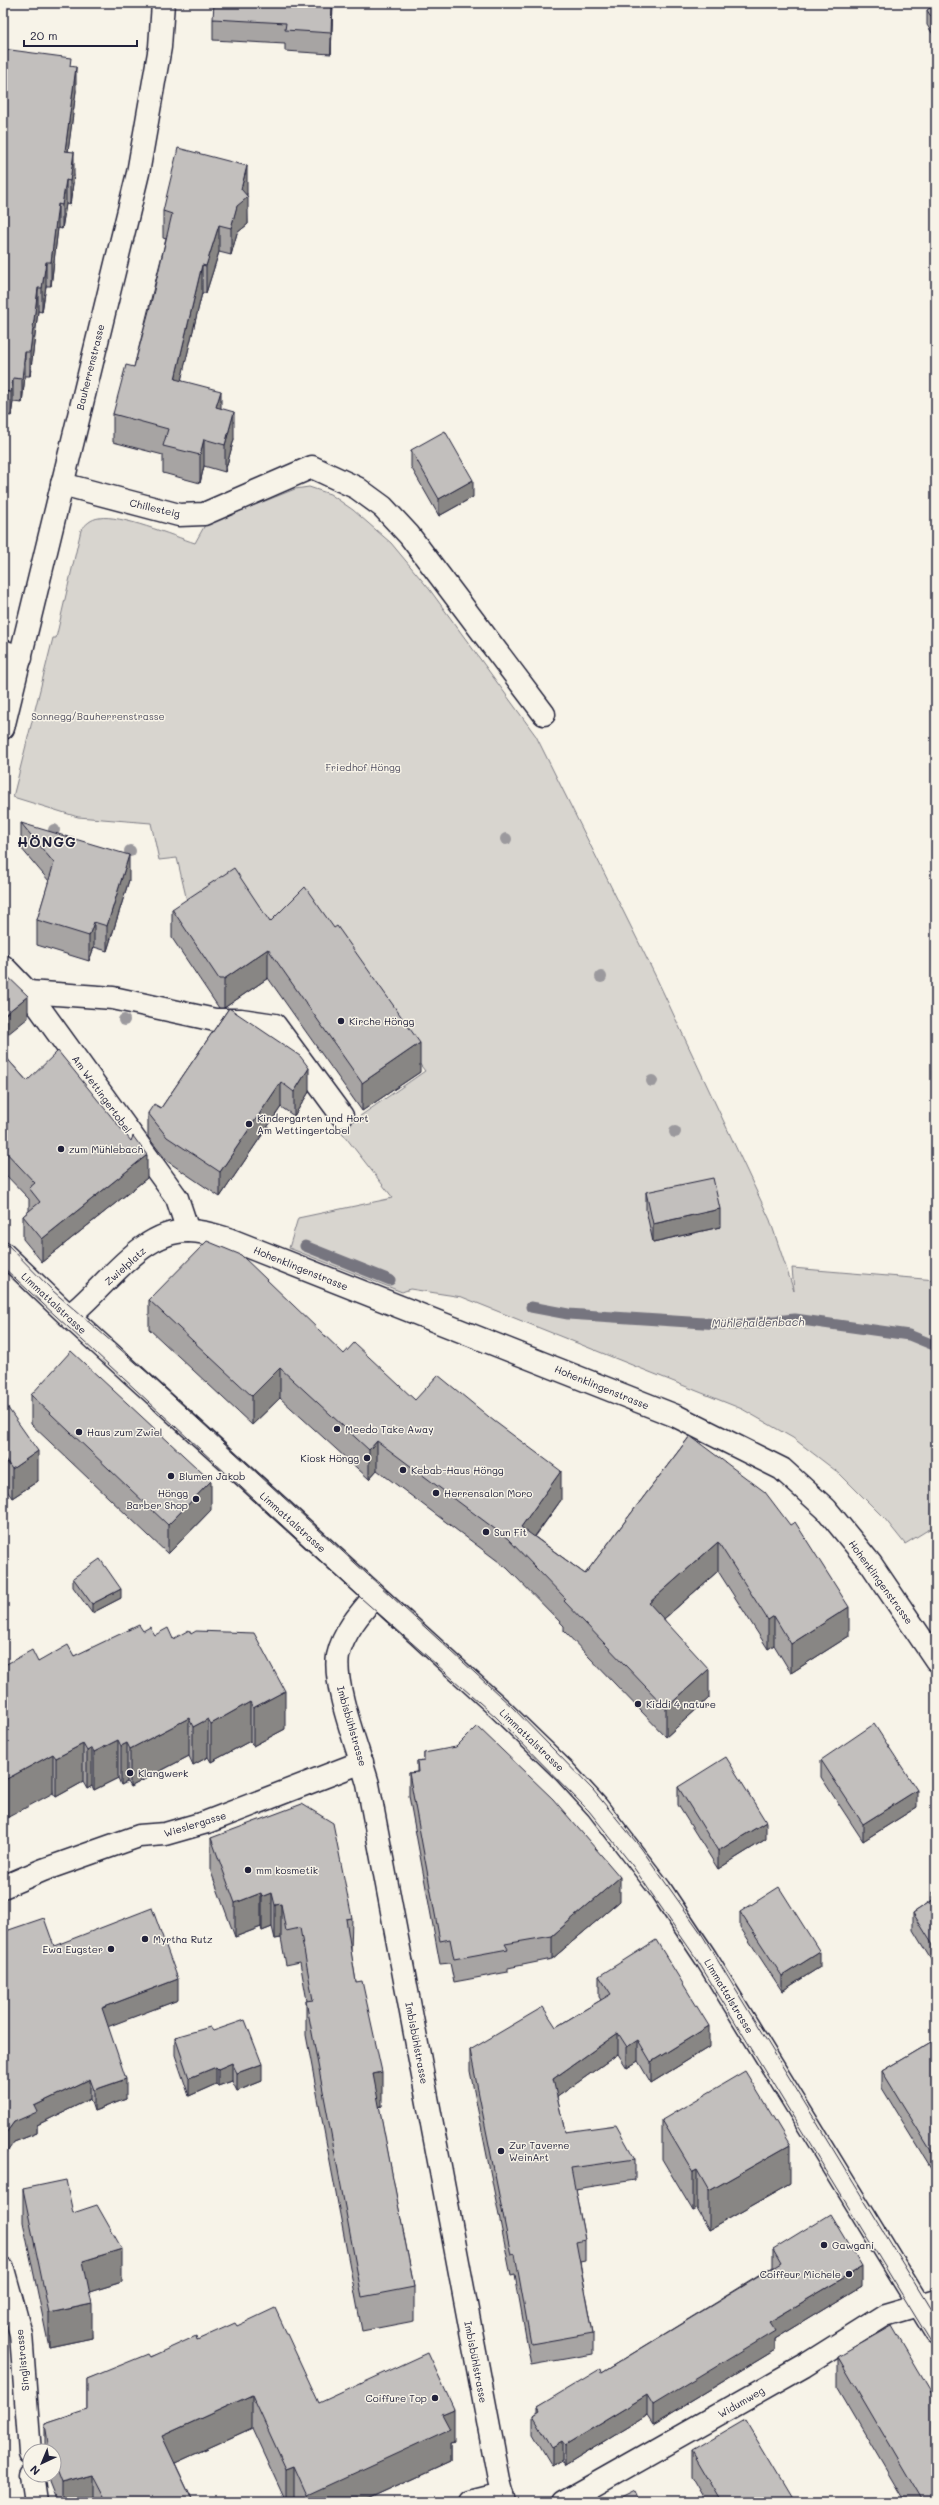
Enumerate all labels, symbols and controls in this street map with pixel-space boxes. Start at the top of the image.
scale bar [24,22,137,48]
text: 20 m [30,27,58,43]
street label: Bauherrenstrasse [73,323,107,411]
street label: Chillesteig [128,495,182,521]
park label: Sonnegg/Bauherrenstrasse [31,709,165,723]
park label: Friedhof Höngg [325,760,401,774]
district label: HÖNGG [17,832,77,851]
place label: Kirche Höngg [349,1014,414,1028]
marker: Kirche Höngg [336,1016,346,1026]
street label: Am Wettingertobel [69,1052,135,1136]
place label: Kindergarten und Hort Am Wettingertobel [257,1111,369,1137]
marker: Kindergarten und Hort Am Wettingertobel [244,1119,254,1129]
place label: zum Mühlebach [69,1142,143,1156]
marker: zum Mühlebach [56,1144,66,1154]
street label: Zwielplatz [101,1243,149,1288]
street label: Hohenklingenstrasse [252,1243,350,1293]
street label: Limmattalstrasse [18,1269,90,1337]
water label: Mühlehaldenbach [711,1314,805,1330]
street label: Hohenklingenstrasse [553,1362,651,1412]
place label: Meedo Take Away [345,1422,433,1436]
marker: Meedo Take Away [332,1424,342,1434]
place label: Haus zum Zwiel [87,1425,162,1439]
marker: Haus zum Zwiel [74,1427,84,1437]
place label: Kiosk Höngg [300,1451,359,1465]
marker: Kiosk Höngg [362,1453,372,1463]
place label: Kebab-Haus Höngg [411,1463,504,1477]
marker: Kebab-Haus Höngg [398,1465,408,1475]
place label: Blumen Jakob [179,1469,245,1483]
marker: Blumen Jakob [166,1471,176,1481]
place label: Höngg Barber Shop [126,1486,188,1512]
place label: Herrensalon Moro [444,1486,532,1500]
marker: Herrensalon Moro [431,1488,441,1498]
street label: Limmattalstrasse [257,1489,329,1555]
marker: Höngg Barber Shop [191,1494,201,1504]
place label: Sun Fit [494,1525,527,1539]
marker: Sun Fit [481,1527,491,1537]
street label: Hohenklingenstrasse [846,1537,916,1627]
street label: Imbisbühlstrasse [334,1684,370,1768]
place label: Kiddi 4 nature [646,1697,716,1711]
marker: Kiddi 4 nature [633,1699,643,1709]
street label: Limmattalstrasse [497,1706,567,1774]
place label: Klangwerk [138,1766,188,1780]
marker: Klangwerk [125,1768,135,1778]
street label: Wieslergasse [162,1808,228,1840]
place label: mm kosmetik [256,1863,318,1877]
marker: mm kosmetik [243,1865,253,1875]
place label: Myrtha Rutz [153,1932,213,1946]
marker: Myrtha Rutz [140,1934,150,1944]
place label: Ewa Eugster [43,1942,103,1956]
marker: Ewa Eugster [106,1944,116,1954]
street label: Limmattalstrasse [701,1956,757,2036]
street label: Imbisbühlstrasse [402,2001,432,2085]
place label: Zur Taverne WeinArt [509,2138,569,2164]
marker: Zur Taverne WeinArt [496,2146,506,2156]
place label: Gawgani [832,2238,874,2252]
marker: Gawgani [819,2240,829,2250]
place label: Coiffeur Michele [760,2267,841,2281]
marker: Coiffeur Michele [844,2269,854,2279]
street label: Imbisbühlstrasse [461,2320,491,2404]
street label: Singlistrasse [12,2328,32,2392]
street label: Widumweg [715,2383,767,2421]
place label: Coiffure Top [366,2391,427,2405]
marker: Coiffure Top [430,2393,440,2403]
north arrow [22,2443,62,2483]
text: N [26,2462,43,2479]

